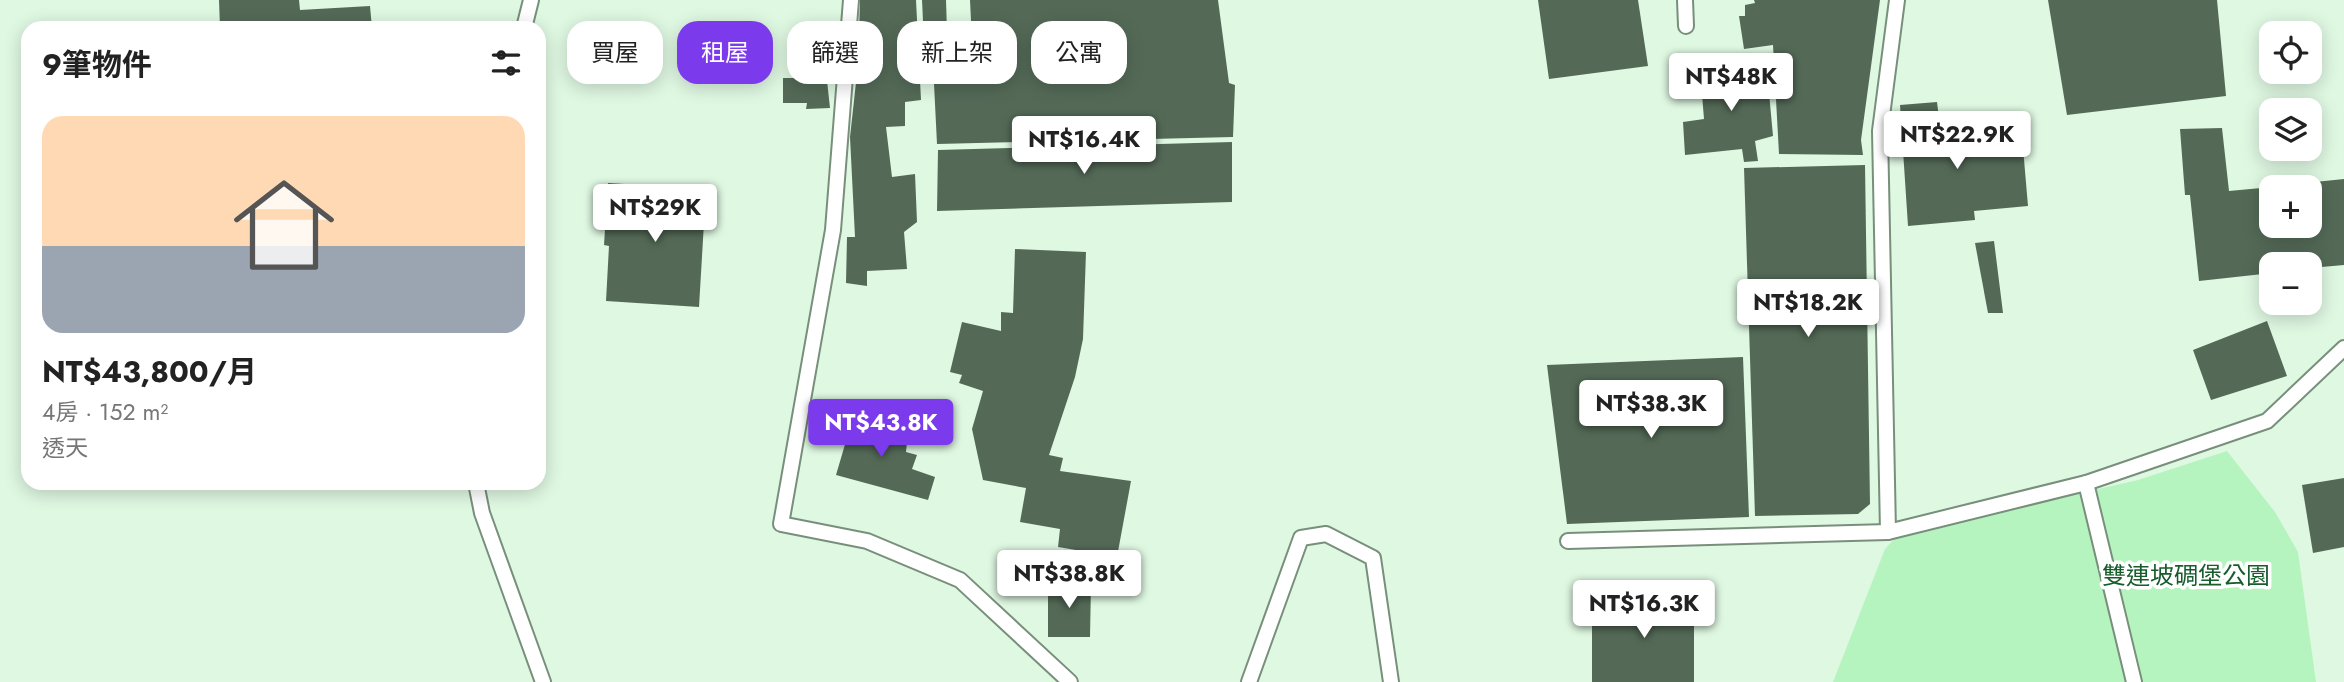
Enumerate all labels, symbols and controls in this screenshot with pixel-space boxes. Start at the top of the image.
chip: 買屋 [567,21,663,84]
chip: 租屋 [677,21,773,84]
chip: 篩選 [787,21,883,84]
chip: 新上架 [897,21,1017,84]
chip: 公寓 [1031,21,1127,84]
map controls [2259,21,2322,315]
button: locate [2259,21,2322,84]
text: 9筆物件 [42,43,152,86]
icon: filters [487,44,525,82]
pin: NT$48K [1674,54,1788,113]
text: NT$48K [1685,59,1777,93]
button: layers [2259,98,2322,161]
pin: NT$22.9K [1885,111,2029,171]
pin: NT$16.4K [1012,116,1156,176]
text: NT$22.9K [1900,117,2014,151]
text: NT$16.4K [1028,122,1140,156]
icon: home [221,162,347,288]
button: + [2259,175,2322,238]
pin: NT$29K [598,184,712,244]
text: NT$29K [609,190,701,224]
button: − [2259,252,2322,315]
pin: NT$18.2K [1736,280,1880,339]
text: NT$18.2K [1753,285,1863,319]
text: NT$43,800/月 [42,350,257,393]
pin: NT$38.3K [1579,380,1723,440]
text: NT$38.3K [1595,386,1707,420]
text: 4房 · 152 m² [42,395,168,429]
pin: NT$43.8K [809,400,953,459]
text: NT$43.8K [824,405,938,439]
text: 透天 [42,431,88,465]
pin: NT$38.8K [997,550,1141,610]
text: NT$38.8K [1013,556,1125,590]
park label: 雙連坡碉堡公園 [2102,558,2270,593]
pin: NT$16.3K [1572,580,1716,640]
text: NT$16.3K [1589,586,1699,620]

